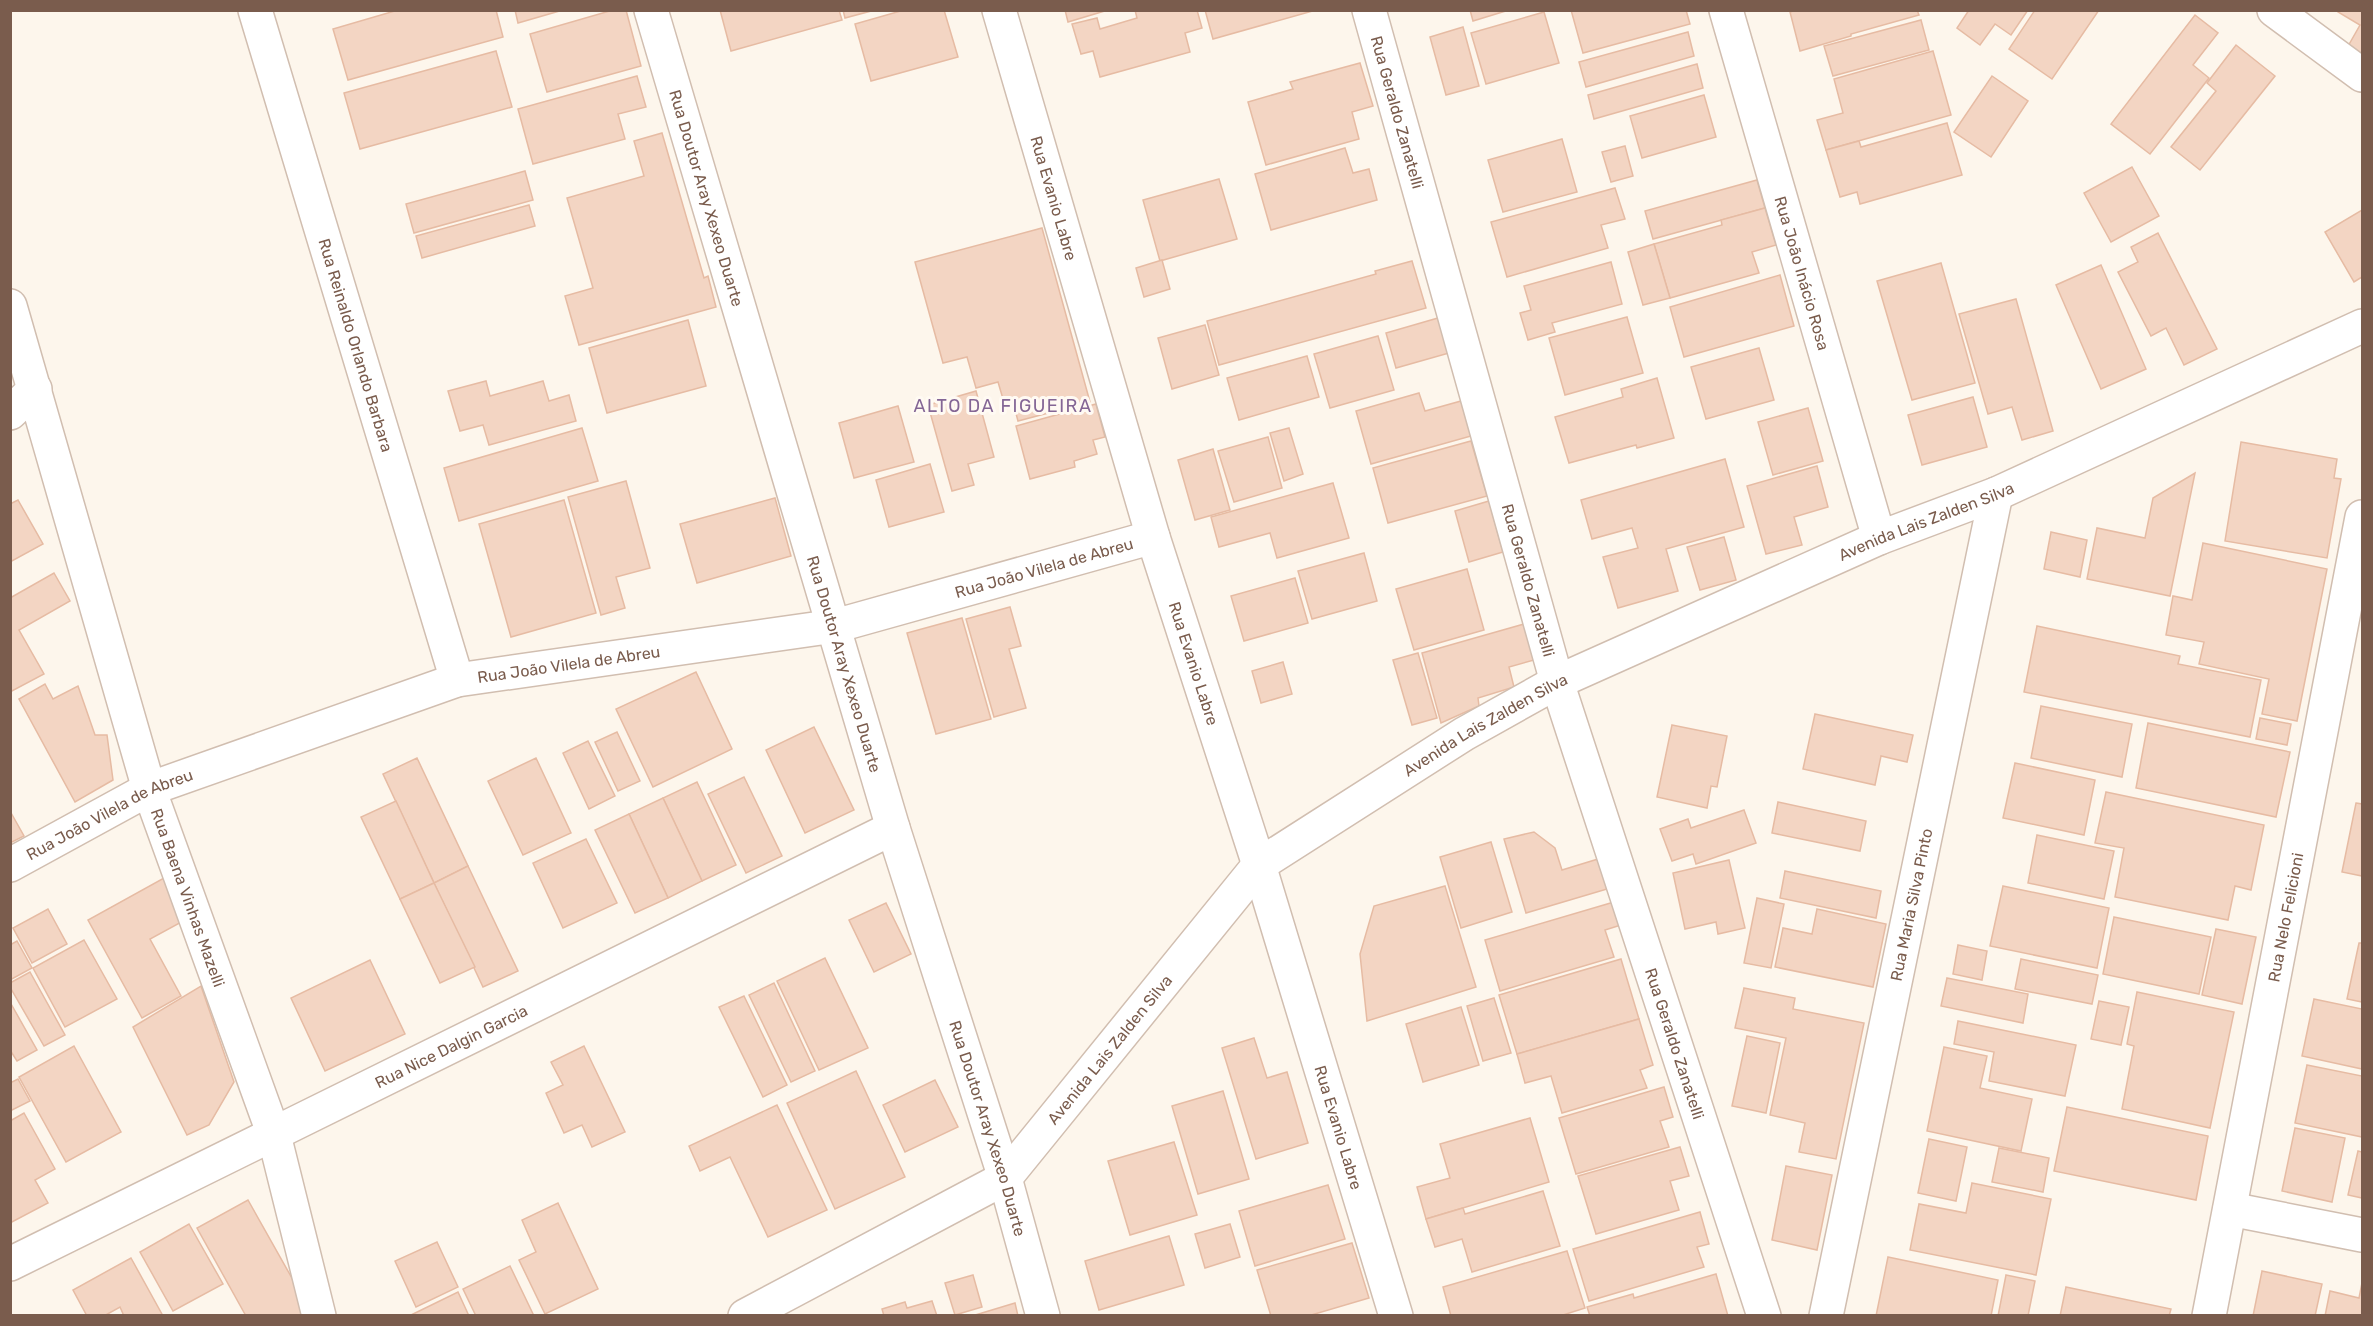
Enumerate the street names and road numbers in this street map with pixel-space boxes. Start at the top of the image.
street label: Rua Geraldo Zanatelli [1367,33,1428,191]
street label: Rua Doutor Aray Xexeo Duarte [666,87,748,309]
street label: Rua Evanio Labre [1027,134,1081,263]
street label: Rua João Inácio Rosa [1771,194,1834,352]
street label: Rua Reinaldo Orlando Barbara [315,236,397,454]
street label: Avenida Lais Zalden Silva [1835,478,2017,564]
street label: Rua Geraldo Zanatelli [1498,502,1559,659]
street label: Rua João Vilela de Abreu [953,534,1135,602]
street label: Rua Doutor Aray Xexeo Duarte [803,553,886,775]
street label: Rua Evanio Labre [1165,599,1223,728]
street label: Rua João Vilela de Abreu [476,642,661,686]
street label: Avenida Lais Zalden Silva [1400,669,1570,780]
street label: Rua João Vilela de Abreu [23,765,195,864]
street label: Rua Baena Vinhas Mazelli [147,806,229,989]
street label: Rua Maria Silva Pinto [1886,827,1936,983]
street label: Rua Nelo Felicioni [2264,851,2307,984]
street label: Rua Geraldo Zanatelli [1641,965,1709,1121]
street label: Avenida Lais Zalden Silva [1043,971,1176,1128]
street label: Rua Nice Dalgin Garcia [372,1001,531,1092]
street label: Rua Doutor Aray Xexeo Duarte [946,1018,1030,1238]
street label: Rua Evanio Labre [1311,1063,1367,1192]

